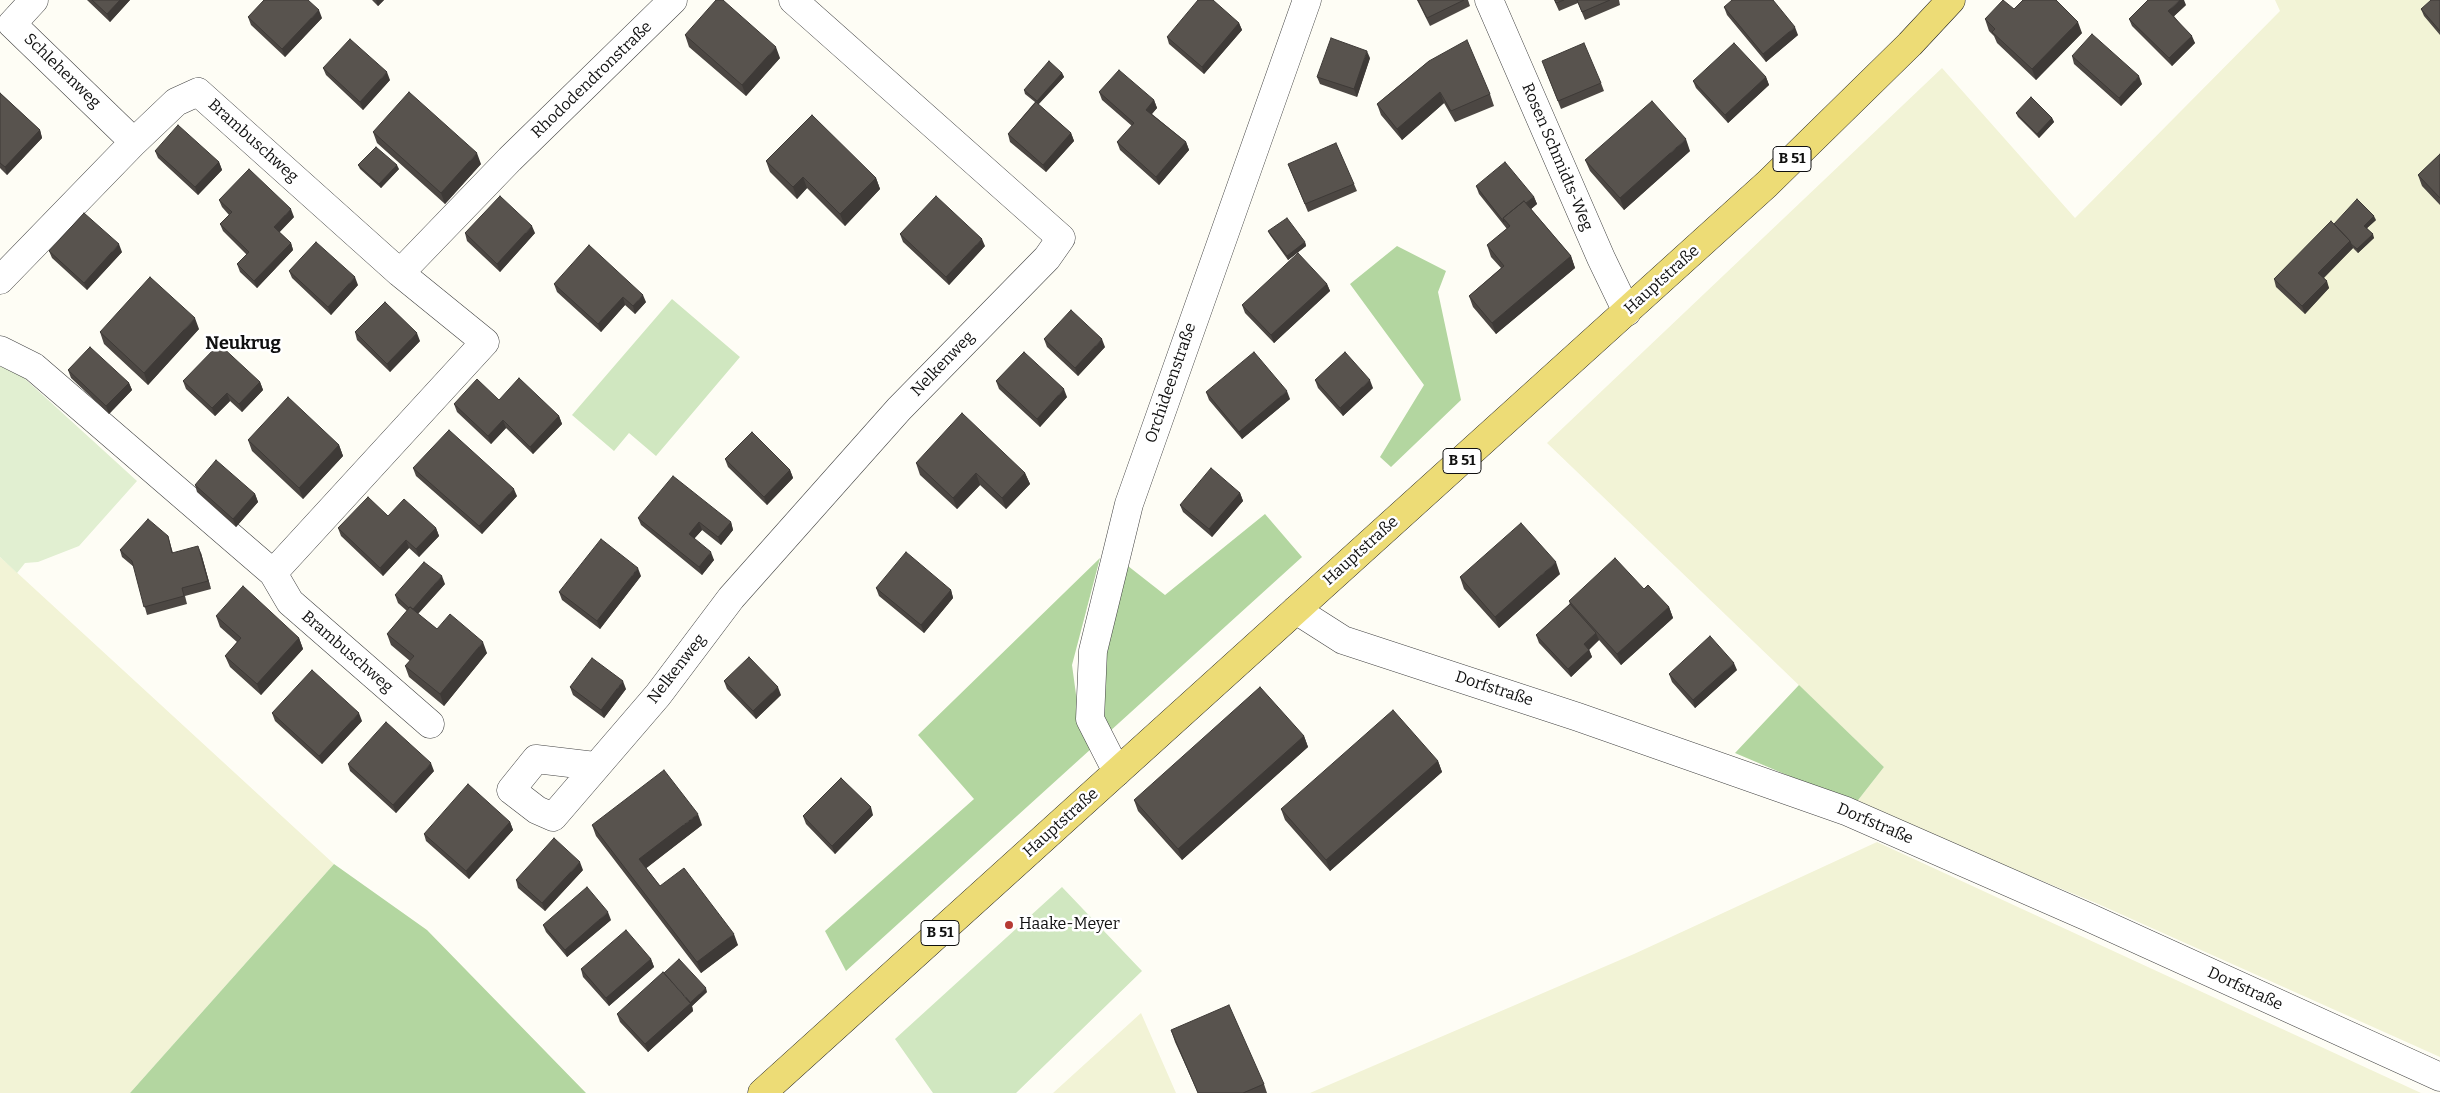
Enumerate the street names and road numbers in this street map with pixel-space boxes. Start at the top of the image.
street label: Rhododendronstraße [528,18,656,142]
street label: Schlehenweg [20,30,104,112]
street label: Rosen Schmidts-Weg [1517,80,1597,234]
street label: Brambuschweg [204,95,302,187]
road number: B 51 [1773,146,1811,172]
street label: Hauptstraße [1621,241,1703,319]
street label: Orchideenstraße [1141,320,1201,446]
street label: Nelkenweg [907,327,979,401]
road number: B 51 [1443,448,1481,474]
street label: Hauptstraße [1320,512,1402,590]
street label: Brambuschweg [297,607,397,697]
street label: Nelkenweg [644,630,710,708]
street label: Dorfstraße [1453,667,1535,711]
street label: Hauptstraße [1020,784,1102,862]
street label: Dorfstraße [1834,799,1916,849]
road number: B 51 [921,920,959,946]
street label: Dorfstraße [2204,963,2286,1015]

